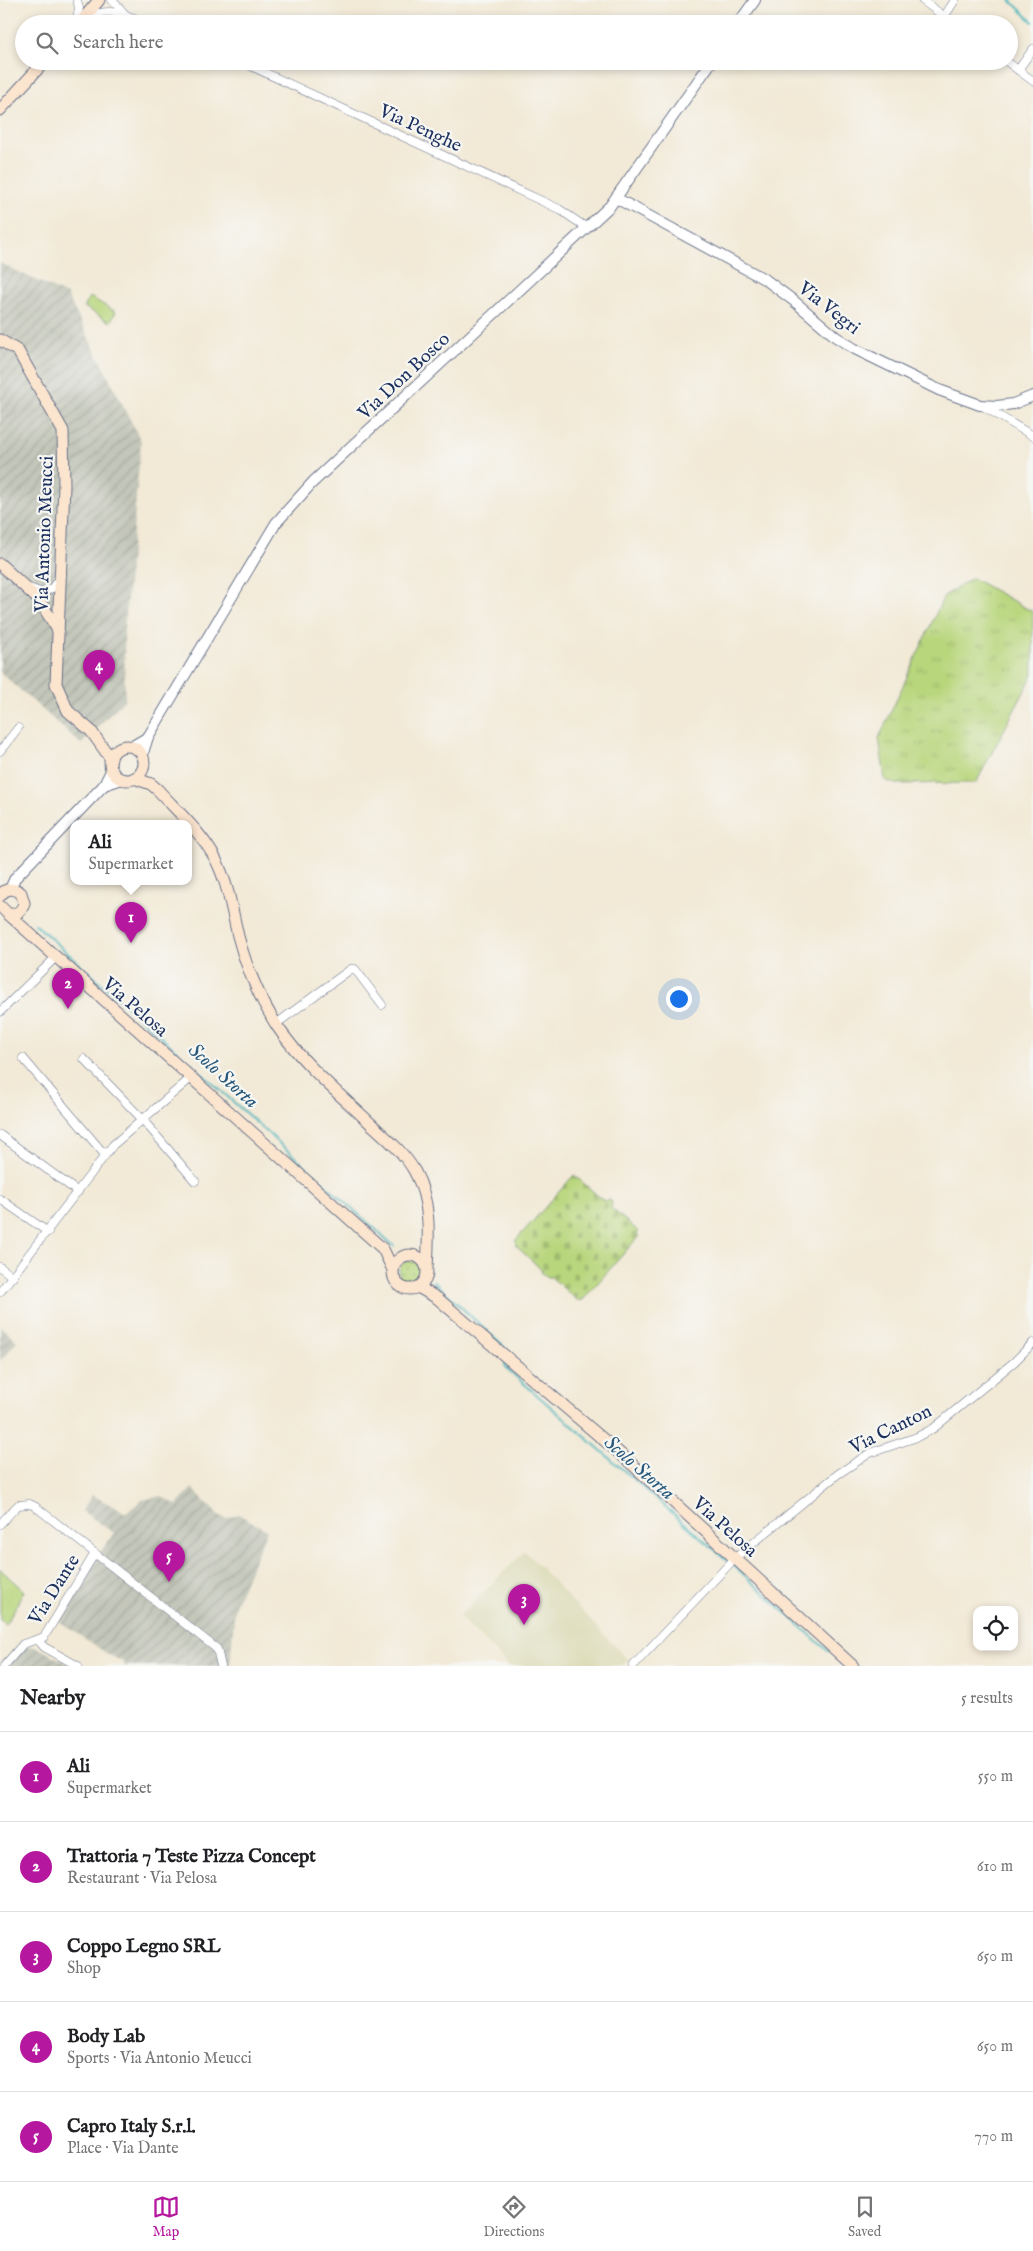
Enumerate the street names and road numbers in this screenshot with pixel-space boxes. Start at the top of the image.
street label: Via Penghe [374,99,466,159]
street label: Via Vegri [792,276,865,340]
street label: Via Don Bosco [352,328,455,426]
street label: Via Antonio Meucci [30,455,60,614]
street label: Via Pelosa [96,972,173,1043]
street label: Via Canton [845,1400,936,1460]
street label: Via Pelosa [686,1491,763,1564]
street label: Via Dante [23,1550,86,1631]

